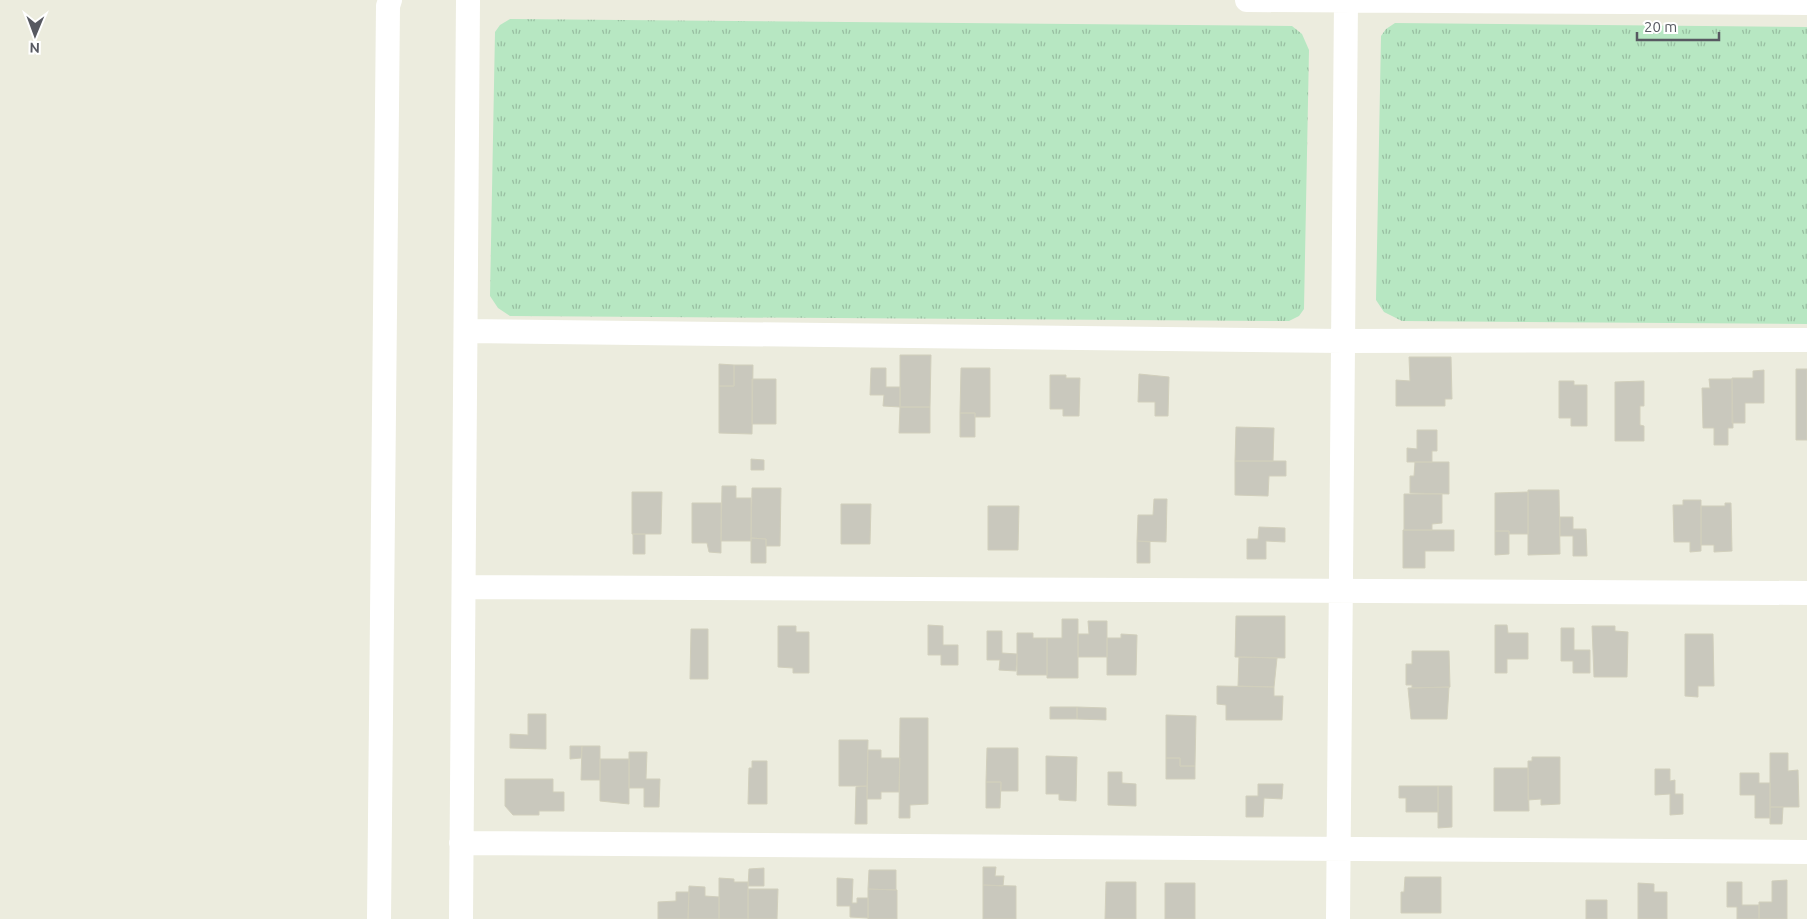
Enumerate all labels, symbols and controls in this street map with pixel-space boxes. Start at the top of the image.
north arrow [10,10,60,60]
scale bar [1637,10,1720,42]
text: 20 m [1644,18,1677,35]
text: N [29,40,40,56]

